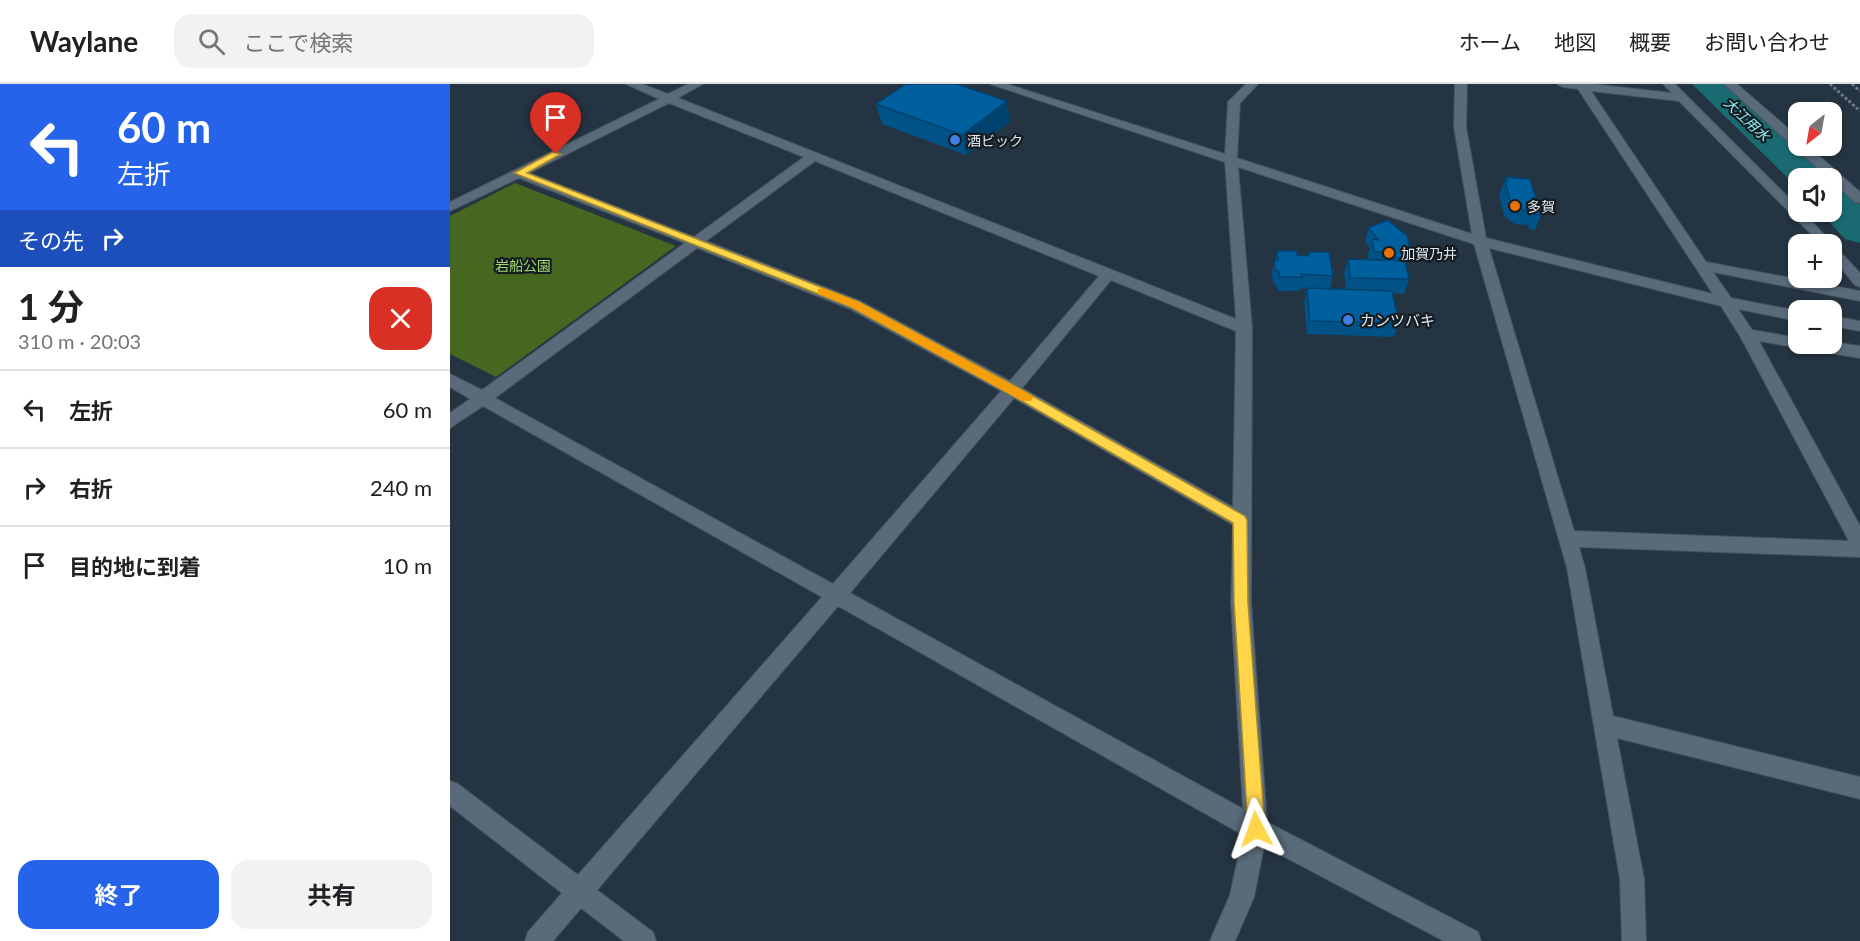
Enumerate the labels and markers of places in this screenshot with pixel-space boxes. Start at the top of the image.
pin [530,92,581,154]
place label: 酒ビック [967,132,1023,149]
marker: 酒ビック [948,133,962,147]
place label: 多賀 [1527,198,1555,215]
marker: 多賀 [1508,199,1522,213]
place label: 加賀乃井 [1401,245,1457,262]
marker: 加賀乃井 [1382,246,1396,260]
place label: カンツバキ [1360,311,1435,329]
marker: カンツバキ [1341,313,1355,327]

